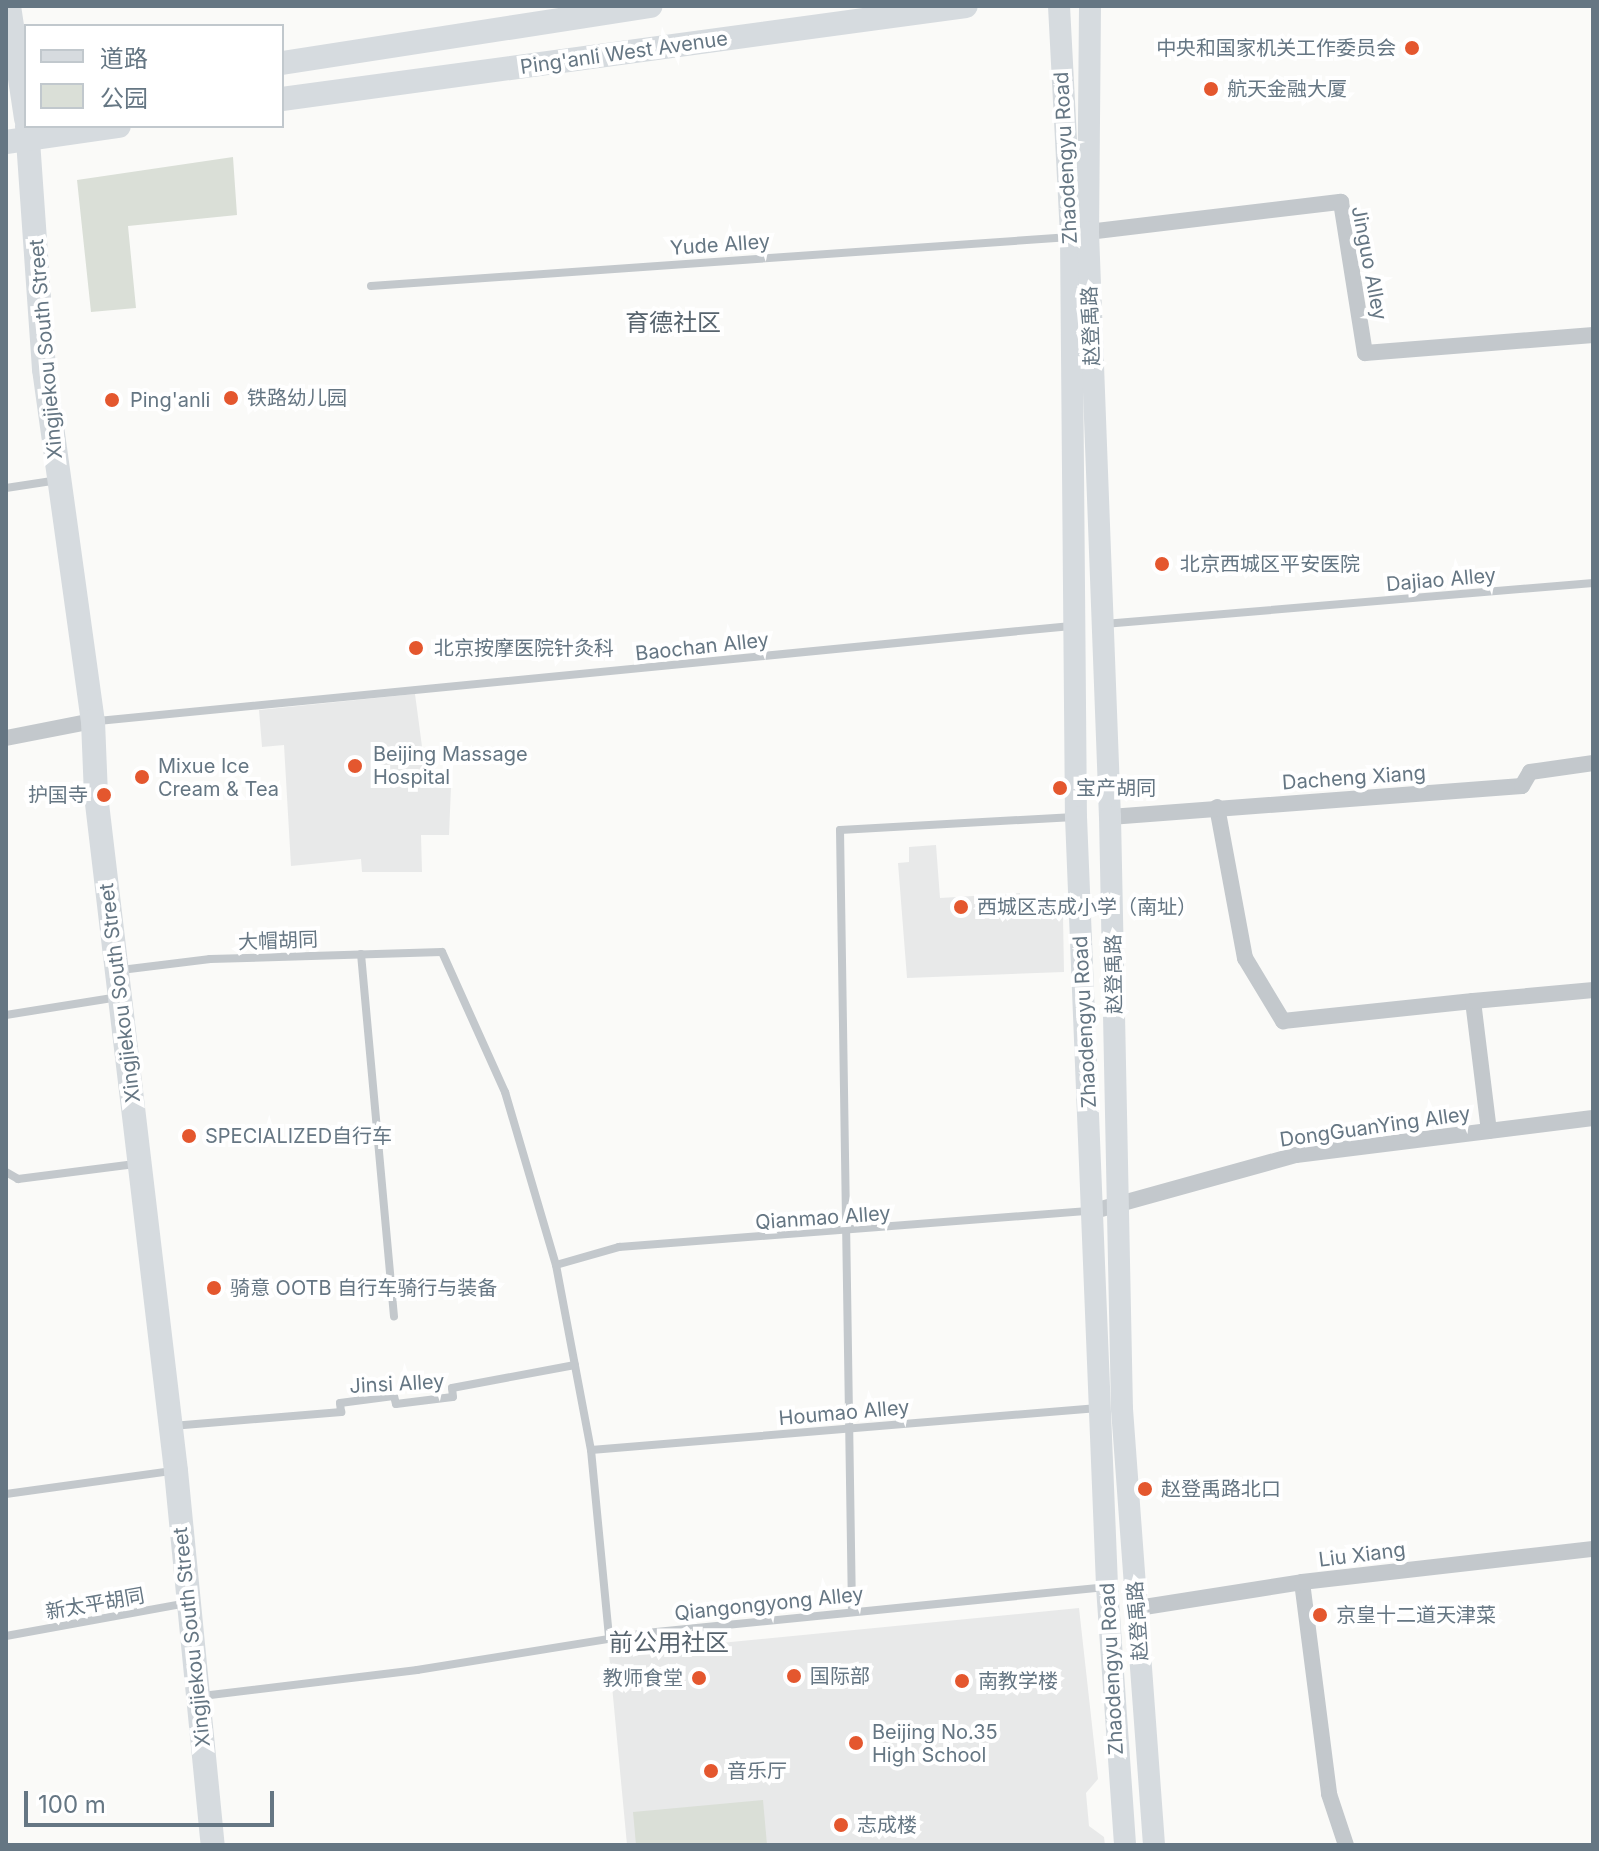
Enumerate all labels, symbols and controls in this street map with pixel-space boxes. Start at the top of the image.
legend [24,24,284,128]
street label: Ping'anli West Avenue [519,27,729,79]
place label: 中央和国家机关工作委员会 [1156,36,1396,60]
marker: 中央和国家机关工作委员会 [1403,39,1421,57]
text: 道路 [100,44,148,73]
street label: Zhaodengyu Road [1050,71,1082,245]
place label: 航天金融大厦 [1227,77,1347,101]
marker: 航天金融大厦 [1202,80,1220,98]
text: 公园 [100,84,148,113]
street label: Jinguo Alley [1346,204,1392,322]
street label: Yude Alley [669,230,771,260]
street label: Xingjiekou South Street [24,238,68,460]
street label: 赵登禹路 [1078,286,1104,366]
district label: 育德社区 [625,309,721,337]
place label: 铁路幼儿园 [247,386,347,410]
place label: Ping'anli [130,388,210,412]
marker: Ping'anli [101,389,123,411]
marker: 铁路幼儿园 [222,389,240,407]
place label: 北京西城区平安医院 [1180,552,1360,576]
marker: 北京西城区平安医院 [1151,553,1173,575]
street label: Dajiao Alley [1385,563,1497,597]
street label: Baochan Alley [634,628,770,666]
place label: 北京按摩医院针灸科 [434,636,614,660]
marker: 北京按摩医院针灸科 [405,637,427,659]
place label: Beijing Massage Hospital [373,742,528,789]
place label: Mixue Ice Cream & Tea [158,754,279,801]
marker: Beijing Massage Hospital [344,755,366,777]
street label: Dacheng Xiang [1281,761,1427,795]
marker: Mixue Ice Cream & Tea [133,768,151,786]
place label: 宝产胡同 [1076,776,1156,800]
marker: 宝产胡同 [1051,779,1069,797]
place label: 护国寺 [28,783,88,807]
marker: 护国寺 [95,786,113,804]
street label: Xingjiekou South Street [95,882,145,1104]
place label: 西城区志成小学（南址） [977,895,1197,919]
marker: 西城区志成小学（南址） [952,898,970,916]
street label: 大帽胡同 [238,928,318,954]
street label: 赵登禹路 [1101,934,1127,1014]
street label: Zhaodengyu Road [1069,935,1101,1109]
street label: DongGuanYing Alley [1278,1102,1472,1152]
place label: SPECIALIZED自行车 [205,1124,392,1148]
marker: SPECIALIZED自行车 [180,1127,198,1145]
street label: Qianmao Alley [755,1201,891,1235]
place label: 骑意 OOTB 自行车骑行与装备 [230,1276,497,1300]
marker: 骑意 OOTB 自行车骑行与装备 [205,1279,223,1297]
street label: Jinsi Alley [349,1370,445,1398]
street label: Houmao Alley [778,1395,910,1431]
place label: 赵登禹路北口 [1161,1477,1281,1501]
marker: 赵登禹路北口 [1136,1480,1154,1498]
street label: Xingjiekou South Street [169,1526,215,1748]
street label: Liu Xiang [1317,1538,1407,1572]
street label: 赵登禹路 [1123,1580,1153,1662]
street label: Qiangongyong Alley [673,1582,865,1626]
street label: Zhaodengyu Road [1096,1582,1128,1756]
street label: 新太平胡同 [44,1583,146,1625]
place label: 京皇十二道天津菜 [1336,1603,1496,1627]
marker: 京皇十二道天津菜 [1311,1606,1329,1624]
district label: 前公用社区 [609,1629,729,1657]
place label: 国际部 [810,1664,870,1688]
place label: 教师食堂 [603,1666,683,1690]
marker: 国际部 [785,1667,803,1685]
marker: 教师食堂 [690,1669,708,1687]
place label: 南教学楼 [978,1669,1058,1693]
marker: 南教学楼 [953,1672,971,1690]
place label: Beijing No.35 High School [872,1720,998,1767]
marker: Beijing No.35 High School [847,1734,865,1752]
place label: 音乐厅 [727,1759,787,1783]
marker: 音乐厅 [702,1762,720,1780]
scale bar [28,1775,278,1825]
text: 100 m [38,1790,106,1819]
place label: 志成楼 [857,1813,917,1837]
marker: 志成楼 [832,1816,850,1834]

